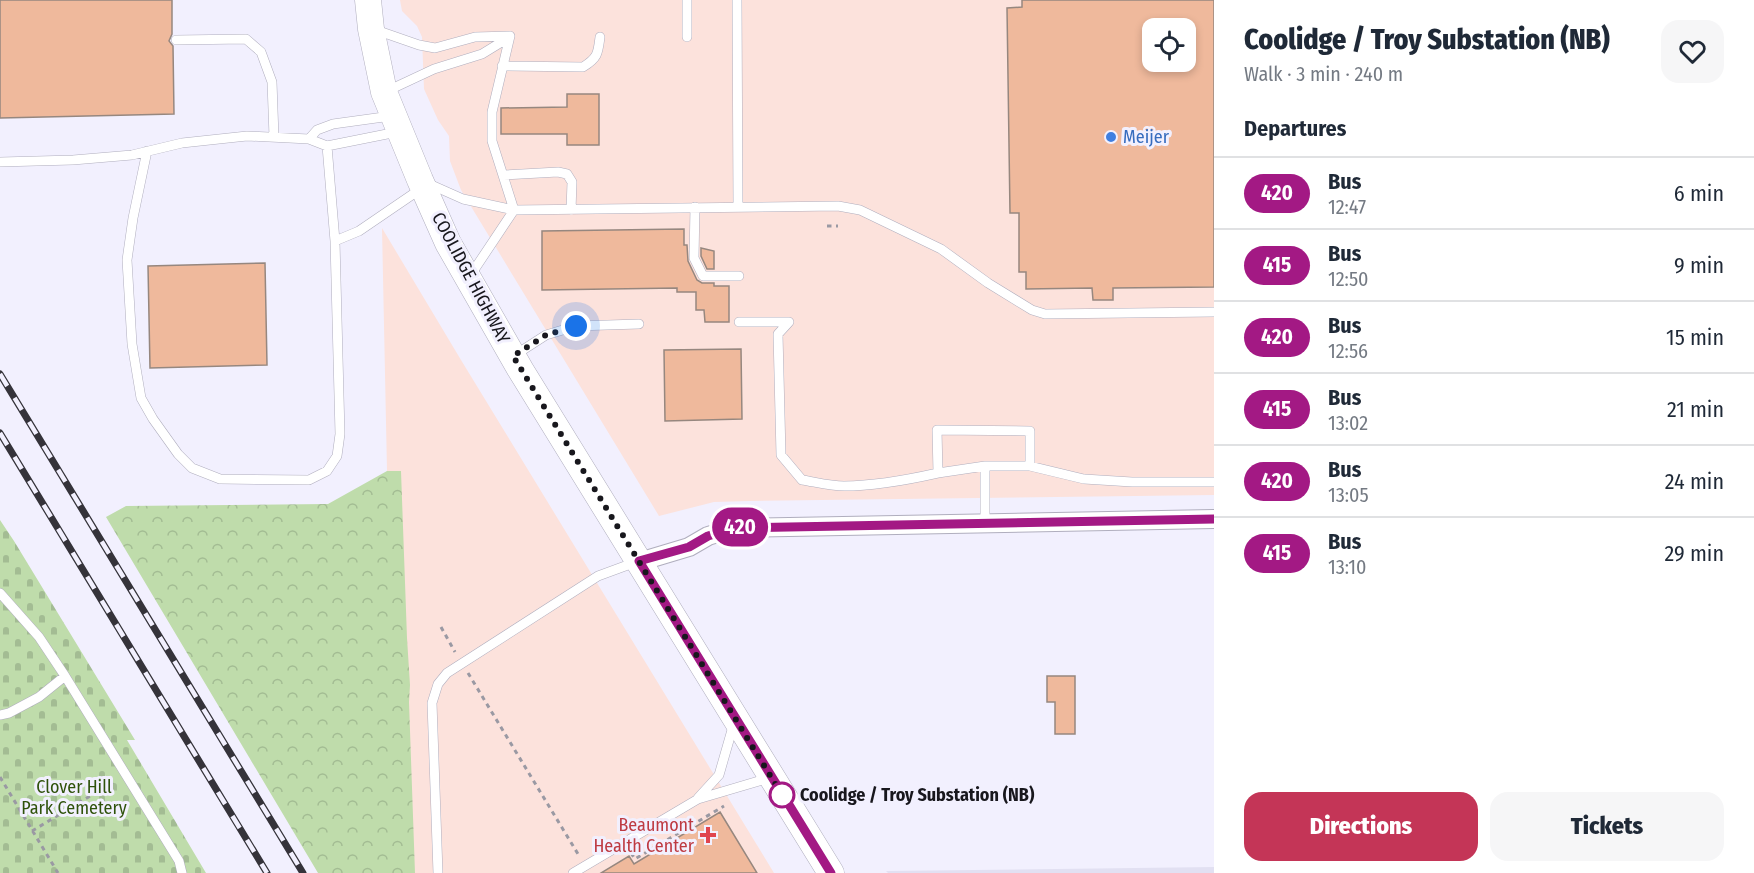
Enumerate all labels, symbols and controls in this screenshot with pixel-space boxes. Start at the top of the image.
map controls [1142,18,1196,72]
button: locate [1142,18,1196,72]
button: heart [1661,20,1724,83]
text: Coolidge / Troy Substation (NB) [1244,23,1610,56]
text: Walk · 3 min · 240 m [1244,62,1403,86]
text: Departures [1244,115,1346,142]
place label: Meijer [1123,126,1170,148]
marker: Meijer [1104,130,1118,144]
text: Bus [1328,168,1361,195]
text: 420 [1261,180,1293,206]
text: 6 min [1674,180,1724,207]
text: 12:47 [1328,195,1366,219]
street label: COOLIDGE HIGHWAY [427,209,515,347]
text: Bus [1328,240,1361,267]
text: 415 [1263,252,1291,278]
text: 9 min [1674,252,1724,279]
text: 12:50 [1328,267,1369,291]
your location [561,311,591,341]
text: Bus [1328,312,1361,339]
text: 420 [1261,324,1293,350]
text: 15 min [1666,324,1724,351]
text: 12:56 [1328,339,1368,363]
text: Bus [1328,384,1361,411]
text: 415 [1263,396,1291,422]
text: 21 min [1667,396,1724,423]
text: 13:02 [1328,411,1368,435]
text: Bus [1328,456,1361,483]
text: 420 [1261,468,1293,494]
text: 24 min [1665,468,1724,495]
text: 13:05 [1328,483,1369,507]
line badge: 420 [706,508,774,546]
text: 420 [724,514,756,540]
text: Bus [1328,528,1361,555]
text: 415 [1263,540,1291,566]
text: 29 min [1665,540,1724,567]
text: 13:10 [1328,555,1366,579]
park label: Clover Hill Park Cemetery [21,776,127,819]
marker: Coolidge / Troy Substation (NB) [769,782,795,808]
place label: Coolidge / Troy Substation (NB) [800,784,1035,806]
button: Directions [1244,792,1478,861]
button: Tickets [1490,792,1724,861]
place label: Beaumont Health Center [593,814,695,857]
marker: Beaumont Health Center [699,826,717,844]

